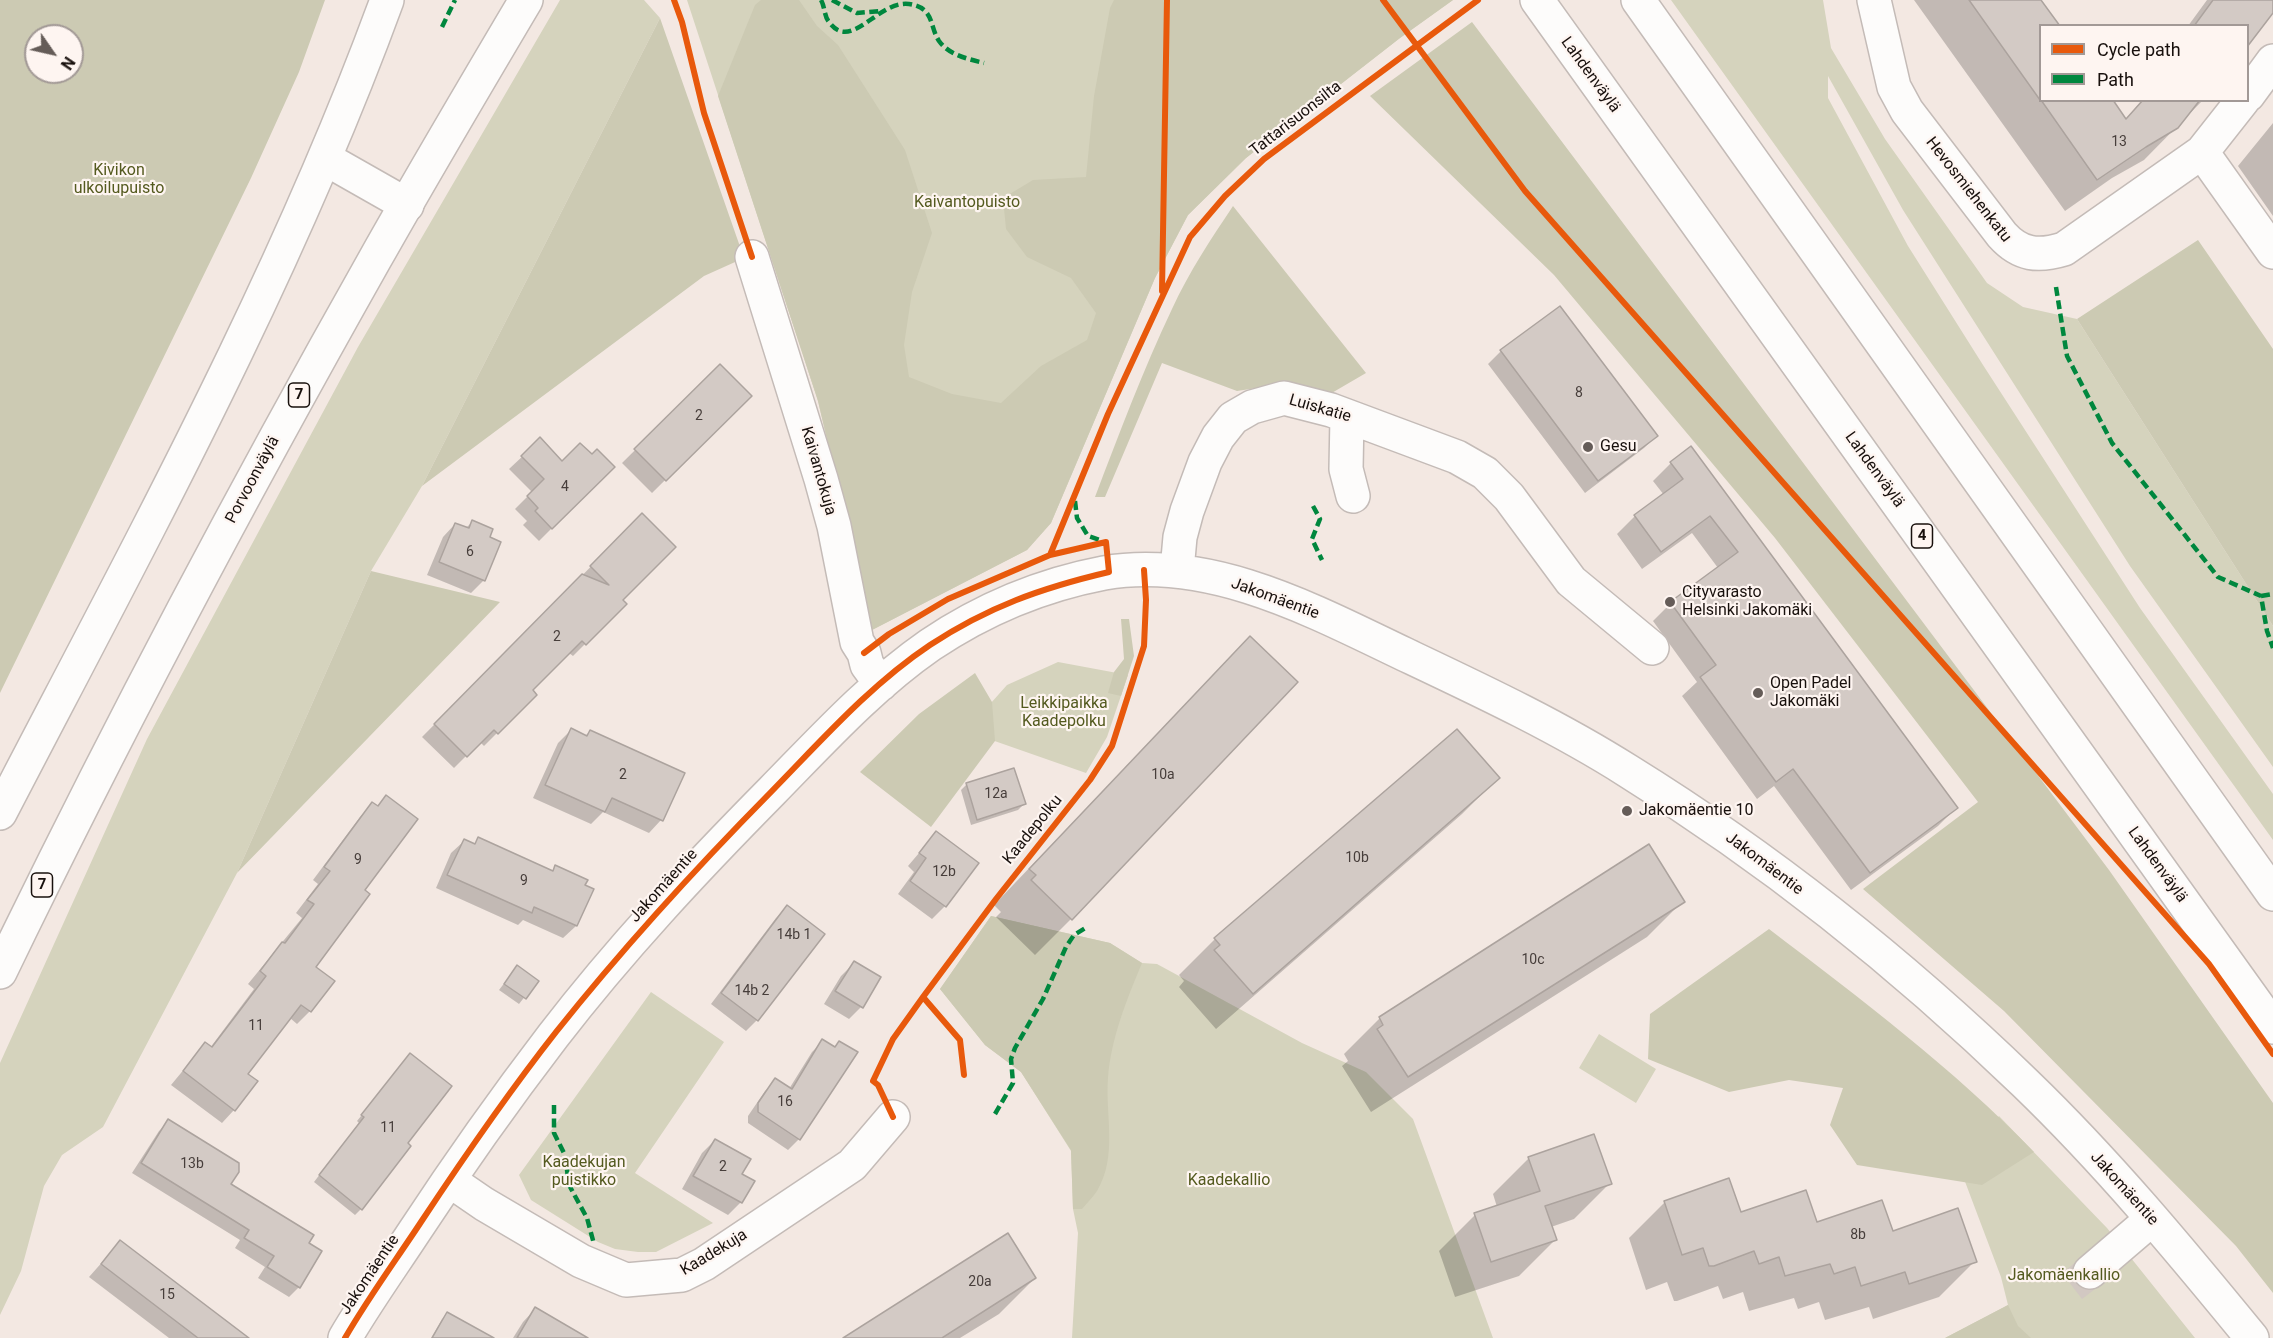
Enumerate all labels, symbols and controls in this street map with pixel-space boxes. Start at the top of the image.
north arrow [24,24,84,84]
legend [2039,24,2249,102]
street label: Lahdenväylä [1556,33,1624,117]
text: Cycle path [2097,39,2181,60]
text: N [57,53,79,73]
text: Path [2097,69,2134,90]
street label: Tattarisuonsilta [1246,77,1346,161]
street label: Hevosmiehenkatu [1921,134,2015,246]
house number: 13 [2111,134,2127,150]
park label: Kivikon ulkoilupuisto [74,161,164,199]
park label: Kaivantopuisto [914,193,1020,213]
road number: 7 [288,383,310,407]
house number: 8 [1575,385,1583,401]
street label: Luiskatie [1287,391,1353,427]
house number: 2 [695,408,703,424]
street label: Kaivantokuja [796,424,840,518]
street label: Lahdenväylä [1840,428,1908,512]
street label: Porvoonväylä [222,433,284,527]
place label: Gesu [1600,437,1636,457]
marker: Gesu [1581,440,1595,454]
house number: 4 [561,479,569,495]
road number: 4 [1912,524,1932,548]
house number: 6 [466,544,474,560]
street label: Jakomäentie [1228,574,1322,624]
place label: Cityvarasto Helsinki Jakomäki [1682,583,1812,621]
marker: Cityvarasto Helsinki Jakomäki [1663,595,1677,609]
house number: 2 [553,629,561,645]
place label: Open Padel Jakomäki [1770,674,1851,712]
marker: Open Padel Jakomäki [1751,686,1765,700]
park label: Leikkipaikka Kaadepolku [1020,694,1108,732]
house number: 2 [619,767,627,783]
house number: 10a [1151,767,1175,783]
house number: 12a [984,786,1008,802]
street label: Kaadepolku [999,791,1067,869]
place label: Jakomäentie 10 [1639,801,1753,821]
marker: Jakomäentie 10 [1620,804,1634,818]
street label: Lahdenväylä [2123,823,2191,907]
street label: Jakomäentie [1721,829,1807,899]
street label: Jakomäentie [626,845,702,927]
house number: 10b [1345,850,1369,866]
house number: 9 [354,852,362,868]
house number: 12b [932,864,956,880]
road number: 7 [32,873,52,897]
house number: 9 [520,873,528,889]
house number: 14b 1 [777,927,811,943]
house number: 10c [1521,952,1545,968]
house number: 14b 2 [735,983,769,999]
house number: 11 [248,1018,264,1034]
house number: 16 [777,1094,793,1110]
house number: 11 [380,1120,396,1136]
street label: Jakomäentie [2086,1148,2162,1230]
park label: Kaadekujan puistikko [542,1153,626,1191]
house number: 13b [180,1156,204,1172]
house number: 2 [719,1159,727,1175]
park label: Kaadekallio [1188,1171,1270,1191]
street label: Kaadekuja [677,1226,751,1280]
house number: 8b [1850,1227,1866,1243]
street label: Jakomäentie [336,1231,404,1319]
park label: Jakomäenkallio [2008,1266,2120,1286]
house number: 20a [968,1274,992,1290]
house number: 15 [159,1287,175,1303]

